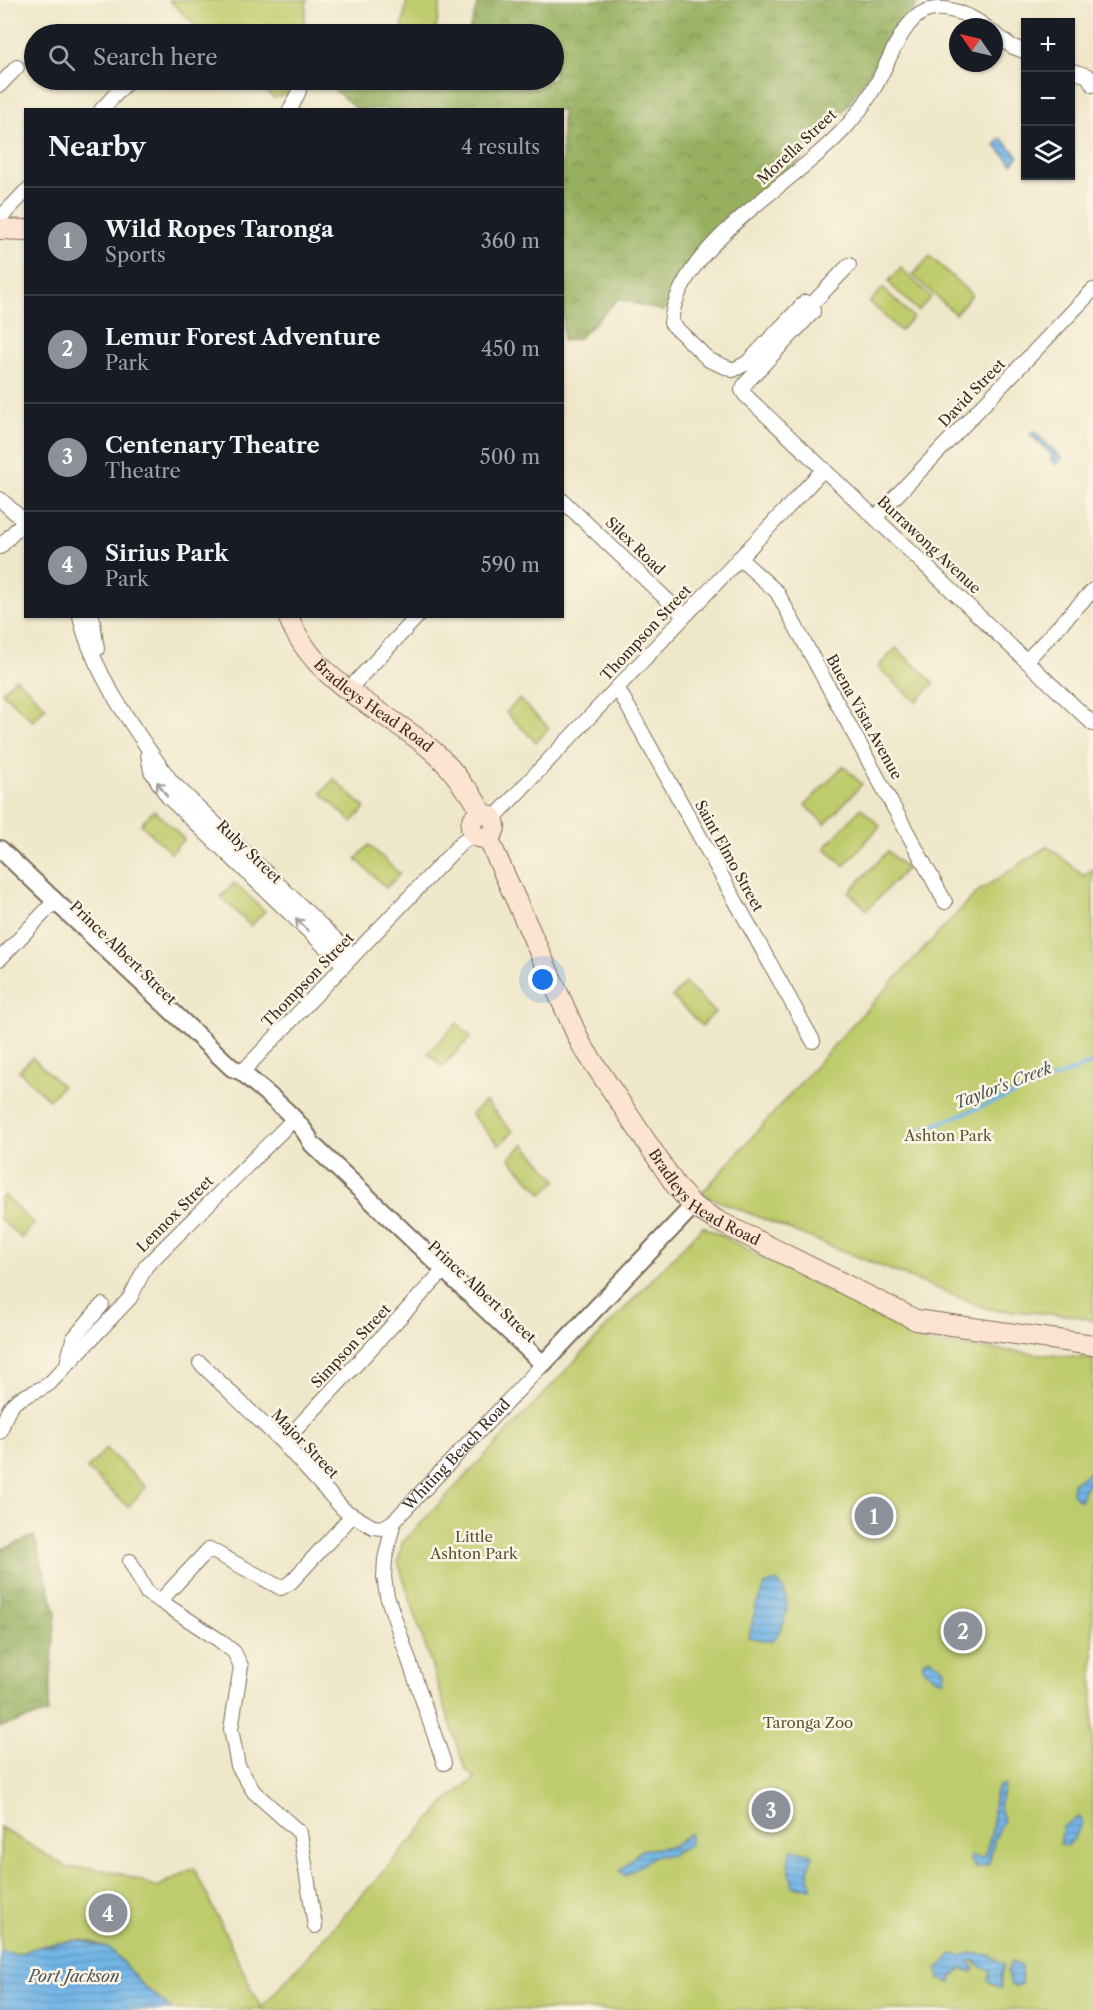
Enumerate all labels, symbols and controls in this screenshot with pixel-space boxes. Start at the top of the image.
north arrow [949,18,1003,72]
map controls [1021,18,1075,180]
button: + [1021,18,1075,72]
search box [24,24,564,90]
icon: search [45,41,78,74]
text: Search here [93,44,218,71]
button: − [1021,72,1075,126]
street label: Morella Street [753,105,841,188]
button: layers [1021,126,1075,180]
text: Nearby [48,131,146,163]
text: 4 results [461,135,540,159]
text: Wild Ropes Taronga [105,216,334,243]
text: 1 [63,229,72,253]
text: 360 m [481,229,540,253]
text: Sports [105,243,166,267]
text: Lemur Forest Adventure [105,324,380,351]
text: 2 [62,337,73,361]
text: 450 m [481,337,540,361]
text: Park [105,351,148,375]
street label: David Street [934,354,1010,431]
text: Centenary Theatre [105,432,320,459]
text: 3 [62,445,73,469]
text: 500 m [480,445,540,469]
text: Theatre [105,459,181,483]
street label: Burrawong Avenue [873,492,985,598]
street label: Silex Road [602,513,669,579]
text: Sirius Park [105,540,228,567]
text: 4 [62,553,73,577]
text: 590 m [481,553,540,577]
text: Park [105,567,148,591]
street label: Thompson Street [596,580,696,685]
street label: Buena Vista Avenue [822,651,907,783]
street label: Bradleys Head Road [310,655,437,756]
one-way arrow [156,781,168,798]
street label: Saint Elmo Street [691,797,768,915]
street label: Ruby Street [213,816,286,888]
street label: Prince Albert Street [66,897,181,1009]
one-way arrow [294,918,309,932]
street label: Thompson Street [258,928,358,1031]
your location [528,965,557,994]
water label: Taylor's Creek [952,1057,1055,1113]
park label: Ashton Park [903,1126,993,1145]
street label: Bradleys Head Road [645,1145,763,1250]
street label: Lennox Street [132,1171,218,1256]
street label: Prince Albert Street [424,1237,541,1347]
street label: Simpson Street [307,1299,395,1392]
street label: Whiting Beach Road [398,1395,514,1515]
street label: Major Street [268,1405,344,1483]
pin: 1 [854,1494,894,1538]
park label: Little Ashton Park [429,1527,519,1563]
pin: 2 [944,1608,982,1654]
park label: Taronga Zoo [763,1713,853,1732]
pin: 3 [752,1788,790,1832]
pin: 4 [88,1890,128,1936]
water label: Port Jackson [26,1966,120,1986]

